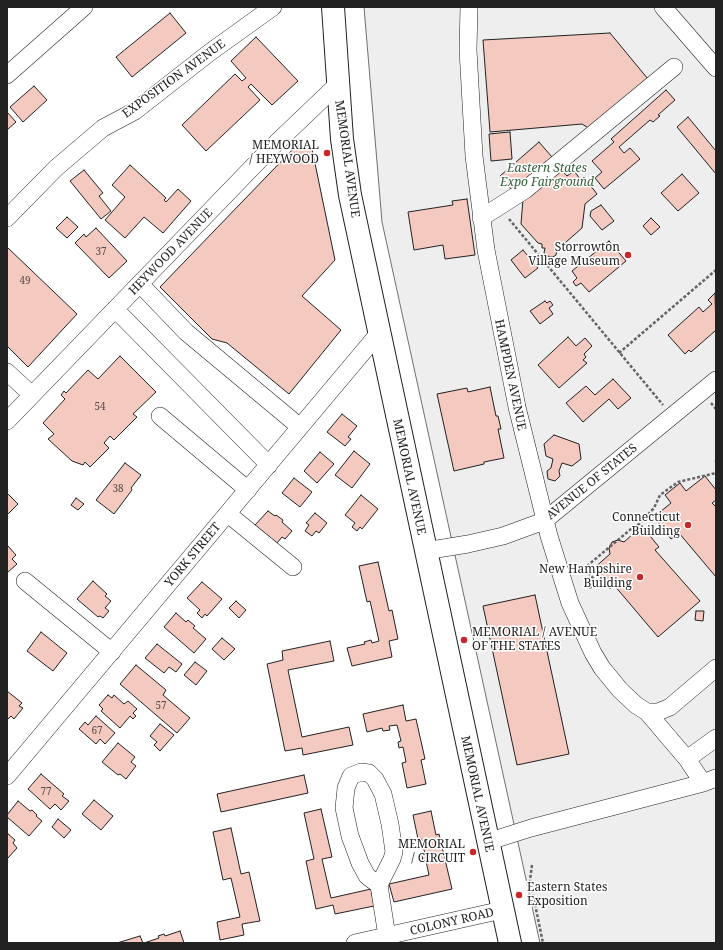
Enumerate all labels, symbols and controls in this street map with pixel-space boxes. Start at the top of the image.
street label: EXPOSITION AVENUE [120,37,228,121]
street label: MEMORIAL AVENUE [332,99,362,219]
place label: MEMORIAL / HEYWOOD [249,139,319,167]
marker: MEMORIAL / HEYWOOD [322,148,332,158]
park label: Eastern States Expo Fairground [500,162,594,190]
street label: HEYWOOD AVENUE [126,206,216,298]
place label: Storrowton Village Museum [528,241,620,269]
house number: 37 [95,246,107,258]
marker: Storrowton Village Museum [623,250,633,260]
house number: 49 [19,275,31,287]
street label: HAMPDEN AVENUE [491,318,529,432]
house number: 54 [94,401,106,413]
street label: MEMORIAL AVENUE [390,418,428,536]
street label: AVENUE OF STATES [544,441,640,523]
house number: 38 [112,483,124,495]
place label: Connecticut Building [612,511,680,539]
street label: YORK STREET [162,520,224,590]
marker: Connecticut Building [683,520,693,530]
place label: New Hampshire Building [539,563,632,591]
marker: New Hampshire Building [635,572,645,582]
place label: MEMORIAL / AVENUE OF THE STATES [472,626,597,654]
marker: MEMORIAL / AVENUE OF THE STATES [459,635,469,645]
house number: 57 [155,700,167,712]
house number: 67 [91,725,103,737]
street label: MEMORIAL AVENUE [458,735,496,853]
house number: 77 [40,786,52,798]
place label: MEMORIAL / CIRCUIT [398,838,465,866]
marker: MEMORIAL / CIRCUIT [468,847,478,857]
place label: Eastern States Exposition [527,881,607,909]
marker: Eastern States Exposition [514,890,524,900]
street label: COLONY ROAD [409,905,495,939]

